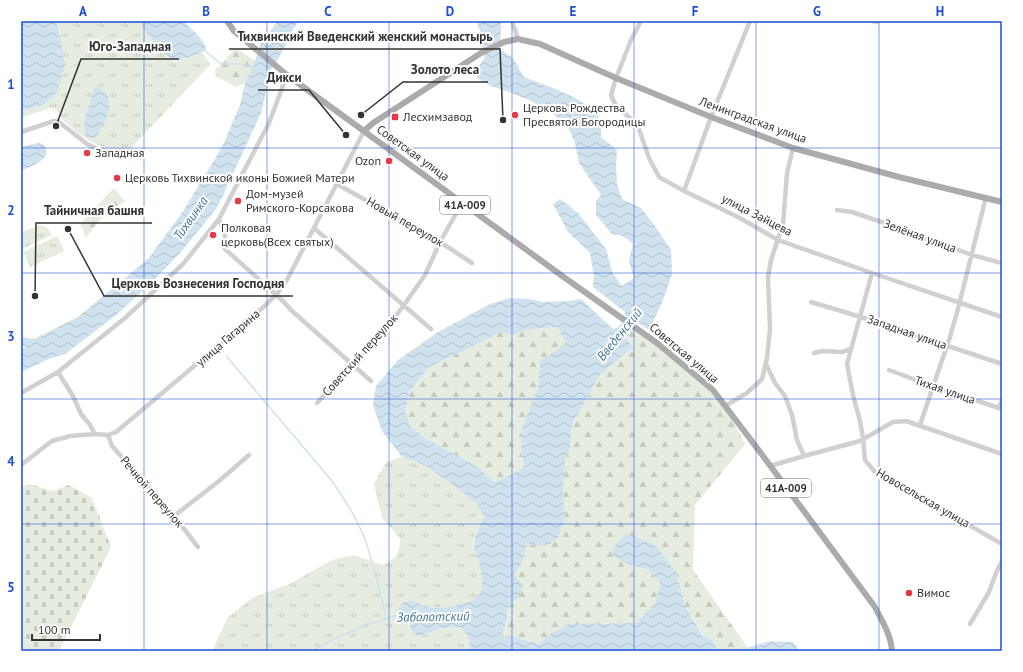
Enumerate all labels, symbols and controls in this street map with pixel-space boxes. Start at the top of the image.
text: A [79,3,87,20]
text: B [202,3,210,20]
text: C [324,3,332,20]
text: D [446,3,454,20]
text: E [570,3,577,20]
text: F [692,3,699,20]
text: G [813,3,821,20]
text: H [936,3,944,20]
callout: Тихвинский Введенский женский монастырь [229,24,500,49]
text: Тихвинский Введенский женский монастырь [237,28,493,45]
callout: Юго-Западная [81,34,179,59]
text: Юго-Западная [89,38,171,55]
callout: Золото леса [403,57,488,82]
text: Золото леса [411,61,479,78]
callout: Дикси [258,65,309,90]
text: Дикси [267,69,301,86]
text: 1 [7,76,15,93]
street label: Ленинградская улица [697,93,809,146]
place label: Церковь Рождества Пресвятой Богородицы [523,100,645,129]
place label: Лесхимзавод [402,109,473,124]
marker: Церковь Рождества Пресвятой Богородицы [510,110,520,120]
marker: Лесхимзавод [390,112,400,122]
street label: Советская улица [374,121,453,184]
place label: Западная [95,145,144,160]
marker: Западная [82,148,92,158]
place label: Ozon [355,153,381,168]
marker: Ozon [384,156,394,166]
place label: Церковь Тихвинской иконы Божией Матери [125,170,355,185]
marker: Церковь Тихвинской иконы Божией Матери [112,173,122,183]
place label: Дом-музей Римского-Корсакова [246,186,354,215]
street label: улица Зайцева [719,190,795,239]
water label: Тихвинка [169,193,212,243]
street label: Новый переулок [364,193,447,250]
marker: Дом-музей Римского-Корсакова [233,196,243,206]
road number: 41А-009 [440,196,490,214]
callout: Тайничная башня [36,198,152,223]
text: 2 [7,202,15,219]
text: Тайничная башня [44,202,144,219]
street label: Зелёная улица [882,215,959,256]
place label: Полковая церковь(Всех святых) [221,220,334,249]
marker: Полковая церковь(Всех святых) [208,230,218,240]
callout: Церковь Вознесения Господня [104,271,293,296]
text: Церковь Вознесения Господня [112,275,284,292]
water label: Введенский [593,304,646,364]
street label: улица Гагарина [193,306,263,369]
street label: Советский переулок [319,310,401,399]
street label: Западная улица [865,311,949,352]
street label: Советская улица [647,319,722,386]
text: 3 [7,328,15,345]
street label: Тихая улица [913,372,978,407]
text: 4 [7,453,15,470]
street label: Речной переулок [117,453,188,531]
street label: Новосельская улица [874,465,973,531]
road number: 41А-009 [761,479,811,497]
text: 5 [7,579,15,596]
place label: Вимос [917,585,951,600]
marker: Вимос [904,588,914,598]
water label: Заболотский [396,607,470,626]
scale bar [32,616,100,642]
text: 100 m [38,622,71,637]

